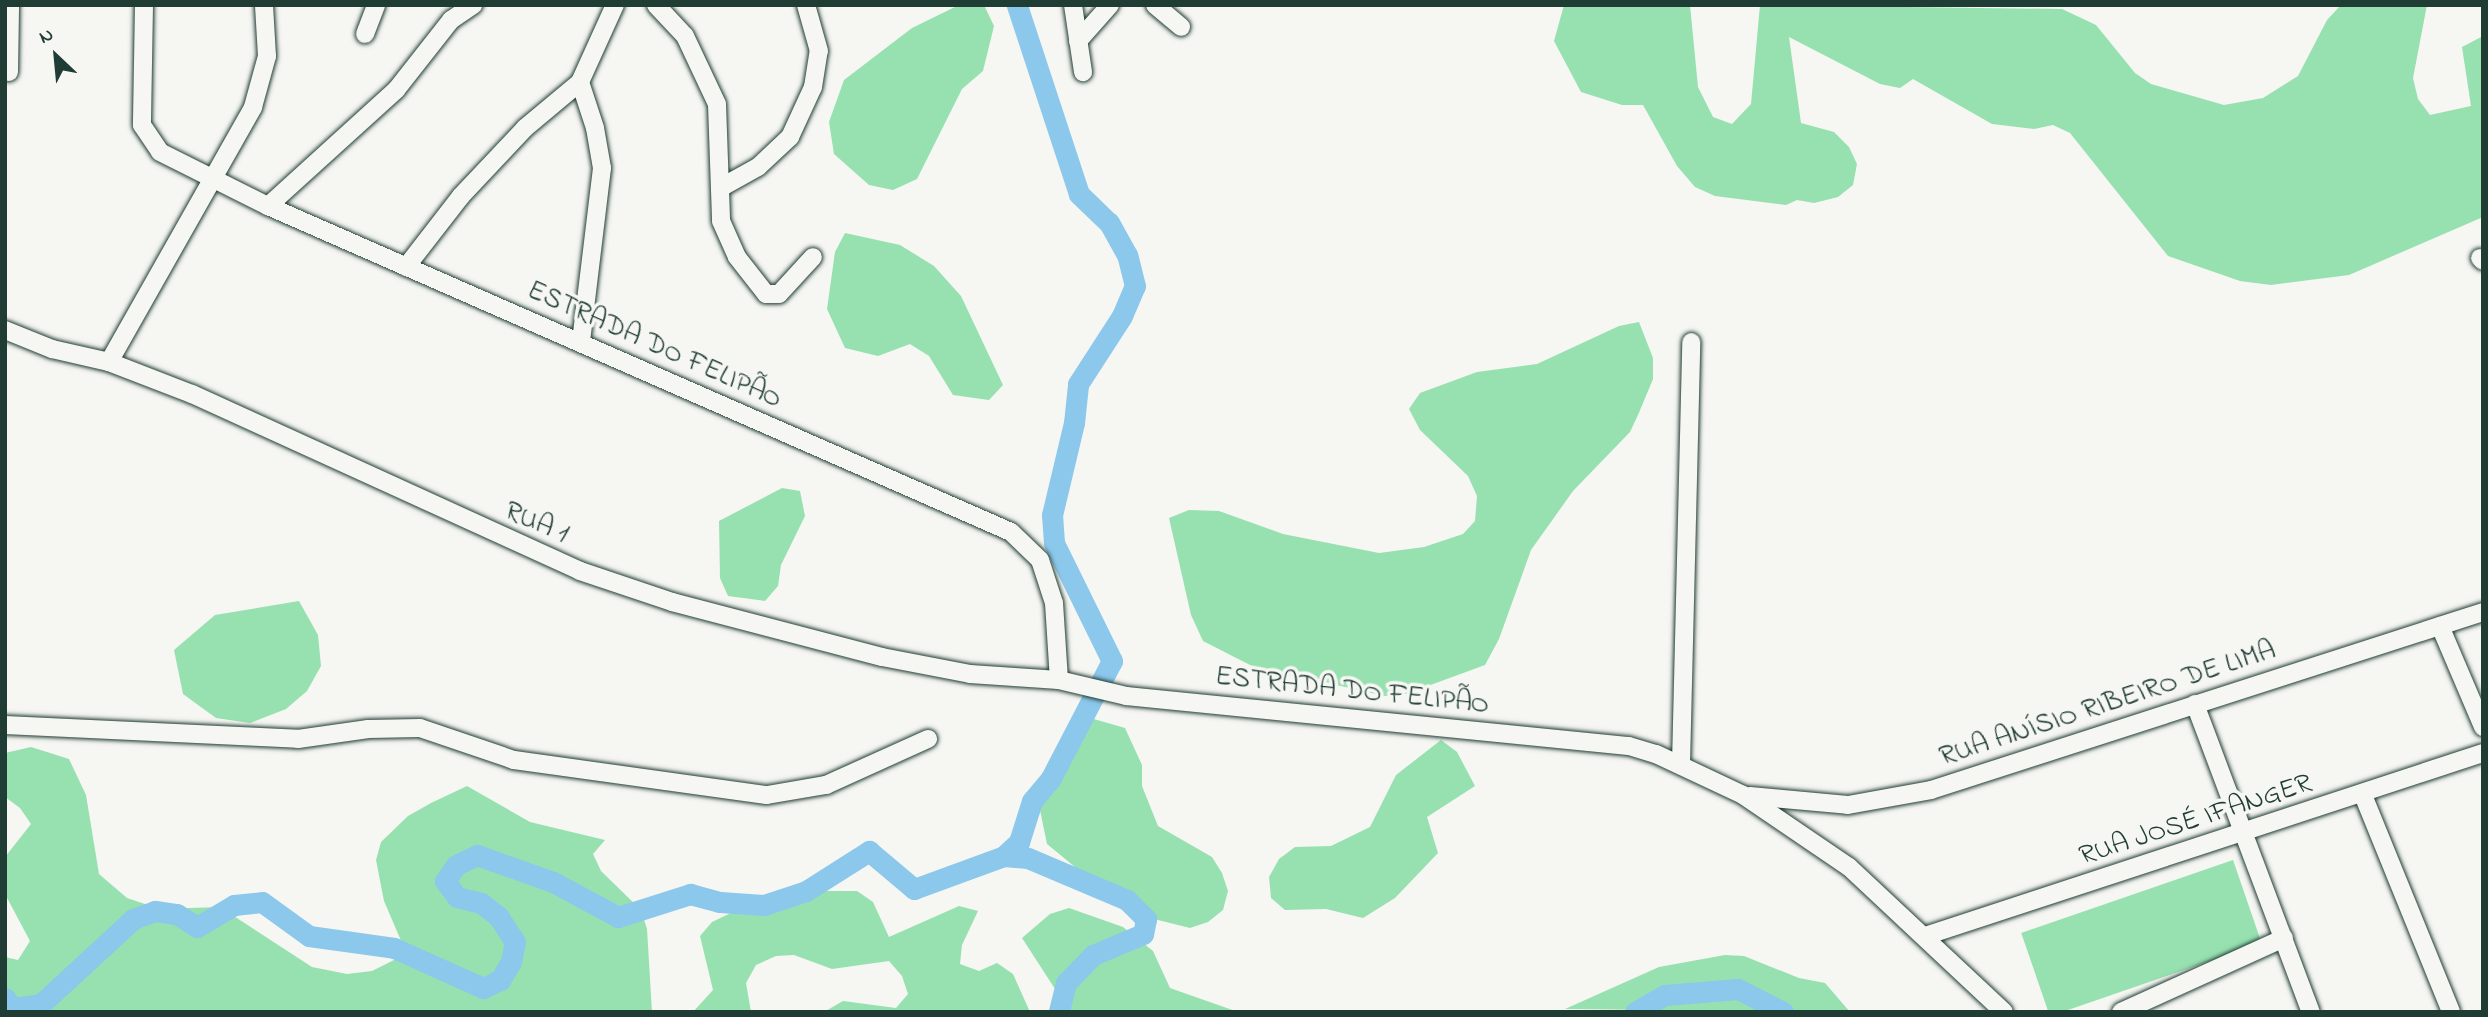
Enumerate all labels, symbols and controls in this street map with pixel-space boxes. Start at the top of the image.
north arrow [21,21,91,91]
text: N [35,22,58,52]
street label: ESTRADA DO FELIPÃO [521,275,787,417]
street label: RUA 1 [499,496,573,552]
street label: RUA ANÍSIO RIBEIRO DE LIMA [1936,635,2280,775]
street label: ESTRADA DO FELIPÃO [1213,661,1491,723]
street label: RUA JOSÉ IFANGER [2076,768,2316,874]

